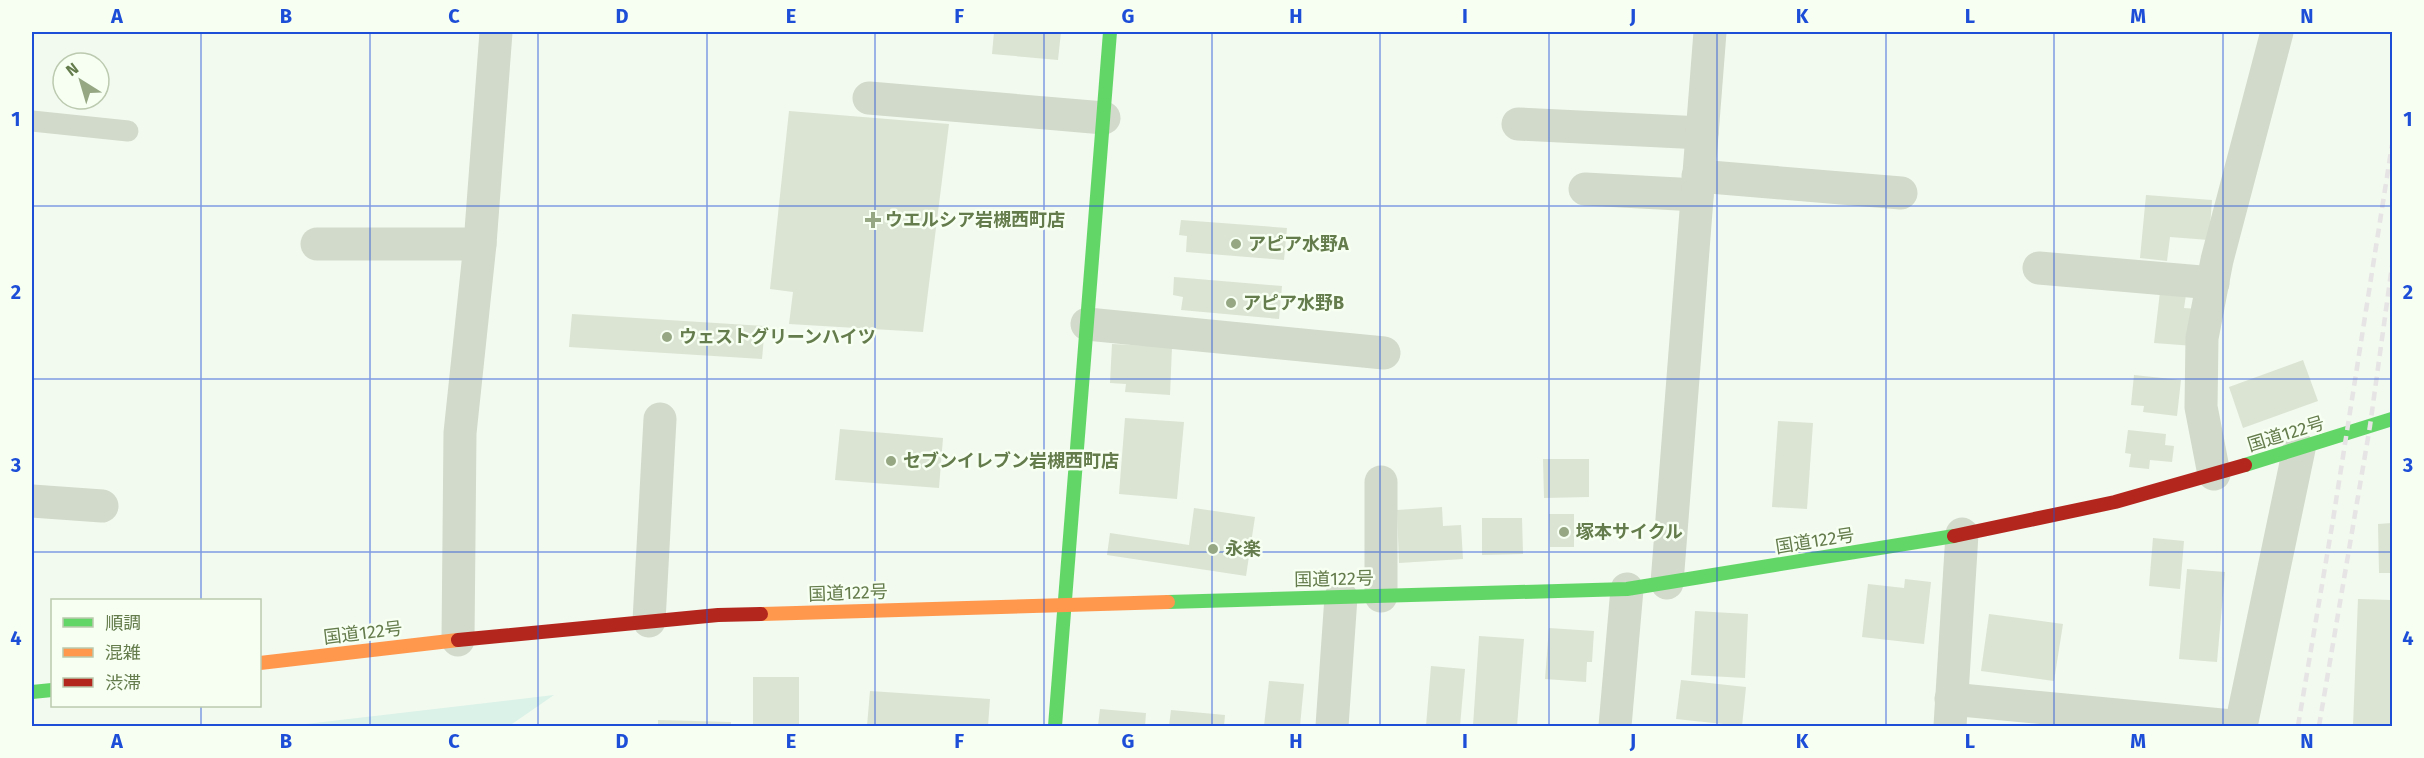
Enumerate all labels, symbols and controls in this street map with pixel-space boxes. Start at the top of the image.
text: A [110,4,124,28]
text: B [280,4,292,28]
text: C [448,4,460,28]
text: D [615,4,629,28]
text: E [786,4,796,28]
text: F [954,4,964,28]
text: G [1122,4,1134,28]
text: H [1289,4,1303,28]
text: I [1462,4,1468,28]
text: J [1629,4,1636,28]
text: K [1796,4,1809,28]
text: L [1965,4,1975,28]
text: M [2130,4,2146,28]
text: N [2300,4,2314,28]
north arrow [51,51,111,111]
text: N [62,59,82,80]
text: 1 [11,107,21,131]
text: 1 [2403,107,2413,131]
place label: ウエルシア岩槻西町店 [885,209,1065,231]
marker: ウエルシア岩槻西町店 [866,213,880,227]
place label: アピア水野A [1248,233,1349,255]
marker: アピア水野A [1229,237,1243,251]
text: 2 [11,280,21,304]
text: 2 [2403,280,2413,304]
place label: アピア水野B [1243,292,1344,314]
marker: アピア水野B [1224,296,1238,310]
place label: ウェストグリーンハイツ [679,326,876,348]
marker: ウェストグリーンハイツ [660,330,674,344]
street label: 国道122号 [2245,412,2327,456]
place label: セブンイレブン岩槻西町店 [903,450,1119,472]
text: 3 [10,453,21,477]
text: 3 [2402,453,2413,477]
marker: セブンイレブン岩槻西町店 [884,454,898,468]
place label: 塚本サイクル [1576,521,1683,543]
street label: 国道122号 [1774,524,1856,558]
marker: 塚本サイクル [1557,525,1571,539]
place label: 永楽 [1225,538,1261,560]
marker: 永楽 [1206,542,1220,556]
street label: 国道122号 [1294,567,1374,591]
street label: 国道122号 [808,581,888,605]
legend [51,599,261,707]
text: 順調 [105,612,141,634]
street label: 国道122号 [322,617,404,649]
text: 4 [10,626,22,650]
text: 4 [2402,626,2414,650]
text: 混雑 [105,642,141,664]
text: 渋滞 [105,672,141,694]
text: A [110,729,124,753]
text: B [280,729,292,753]
text: C [448,729,460,753]
text: D [615,729,629,753]
text: E [786,729,796,753]
text: F [954,729,964,753]
text: G [1122,729,1134,753]
text: H [1289,729,1303,753]
text: I [1462,729,1468,753]
text: J [1629,729,1636,753]
text: K [1796,729,1809,753]
text: L [1965,729,1975,753]
text: M [2130,729,2146,753]
text: N [2300,729,2314,753]

